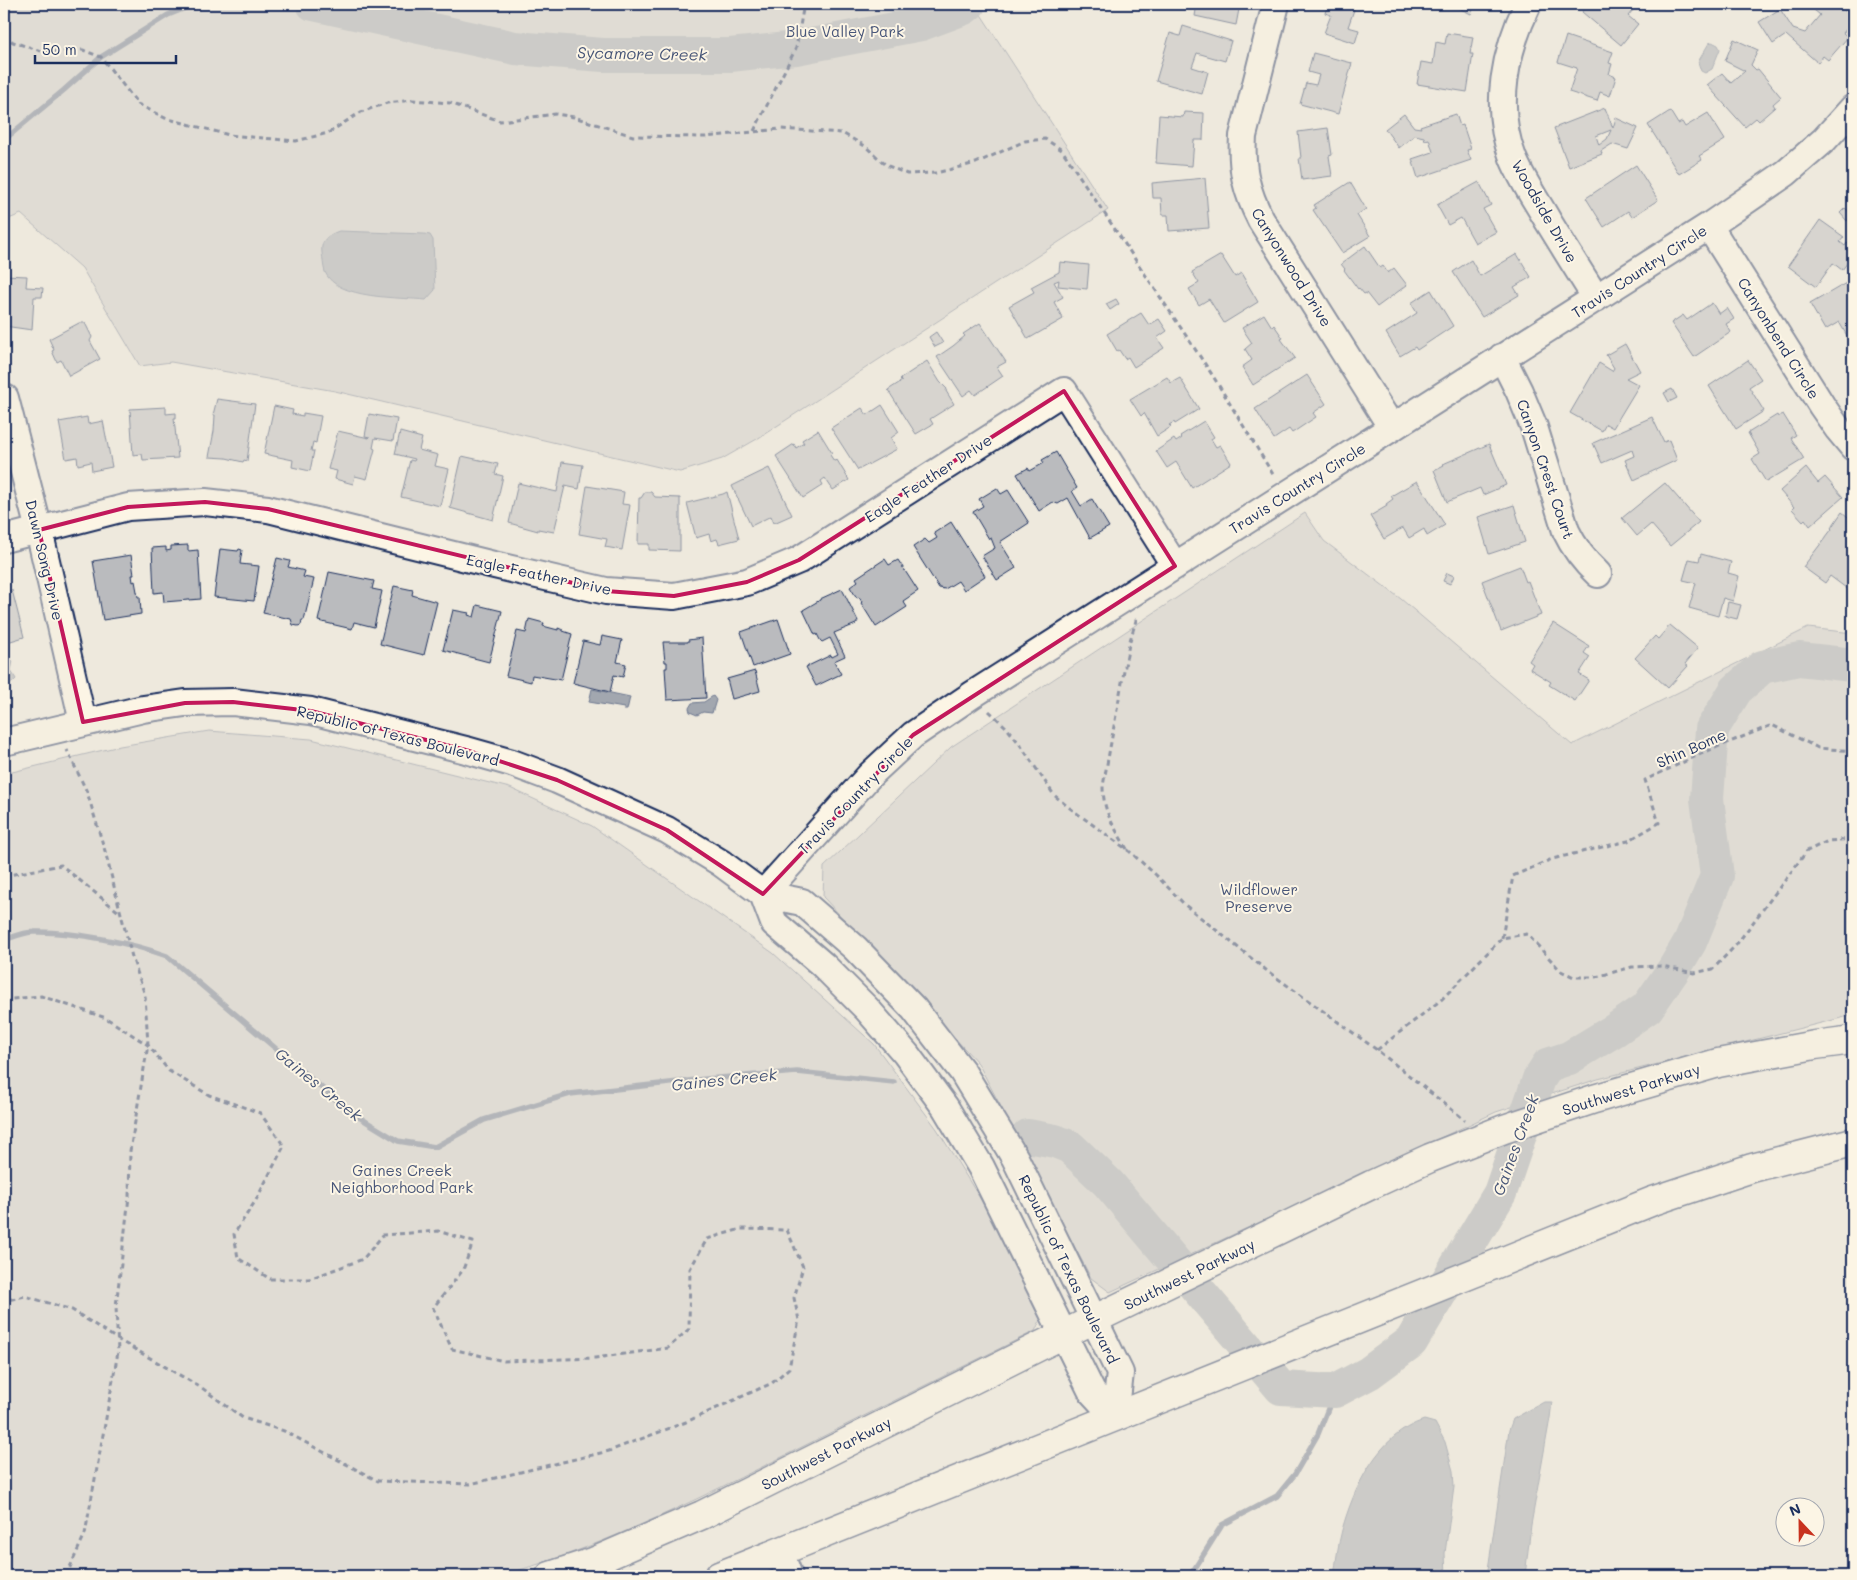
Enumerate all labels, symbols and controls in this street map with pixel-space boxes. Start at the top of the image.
park label: Blue Valley Park [786,21,904,41]
scale bar [35,32,176,64]
text: 50 m [42,39,77,59]
water label: Sycamore Creek [577,41,708,65]
street label: Woodside Drive [1507,156,1583,266]
street label: Canyonwood Drive [1247,204,1337,330]
street label: Travis Country Circle [1568,220,1710,322]
street label: Canyonbend Circle [1734,274,1824,402]
street label: Canyon Crest Court [1513,397,1579,541]
street label: Eagle Feather Drive [861,429,995,527]
street label: Travis Country Circle [1225,438,1369,538]
street label: Dawn Song Drive [21,498,69,622]
street label: Eagle Feather Drive [465,549,613,599]
street label: Republic of Texas Boulevard [295,700,501,770]
street label: Shin Bome [1653,724,1729,772]
street label: Travis Country Circle [793,731,917,859]
park label: Wildflower Preserve [1220,879,1298,916]
water label: Gaines Creek [271,1042,367,1126]
street label: Southwest Parkway [1560,1058,1702,1119]
water label: Gaines Creek [670,1063,778,1095]
water label: Gaines Creek [1487,1091,1543,1198]
park label: Gaines Creek Neighborhood Park [331,1160,473,1197]
street label: Republic of Texas Boulevard [1014,1171,1124,1367]
street label: Southwest Parkway [1120,1234,1258,1314]
street label: Southwest Parkway [758,1412,894,1494]
north arrow [1774,1498,1824,1548]
text: N [1786,1499,1803,1520]

